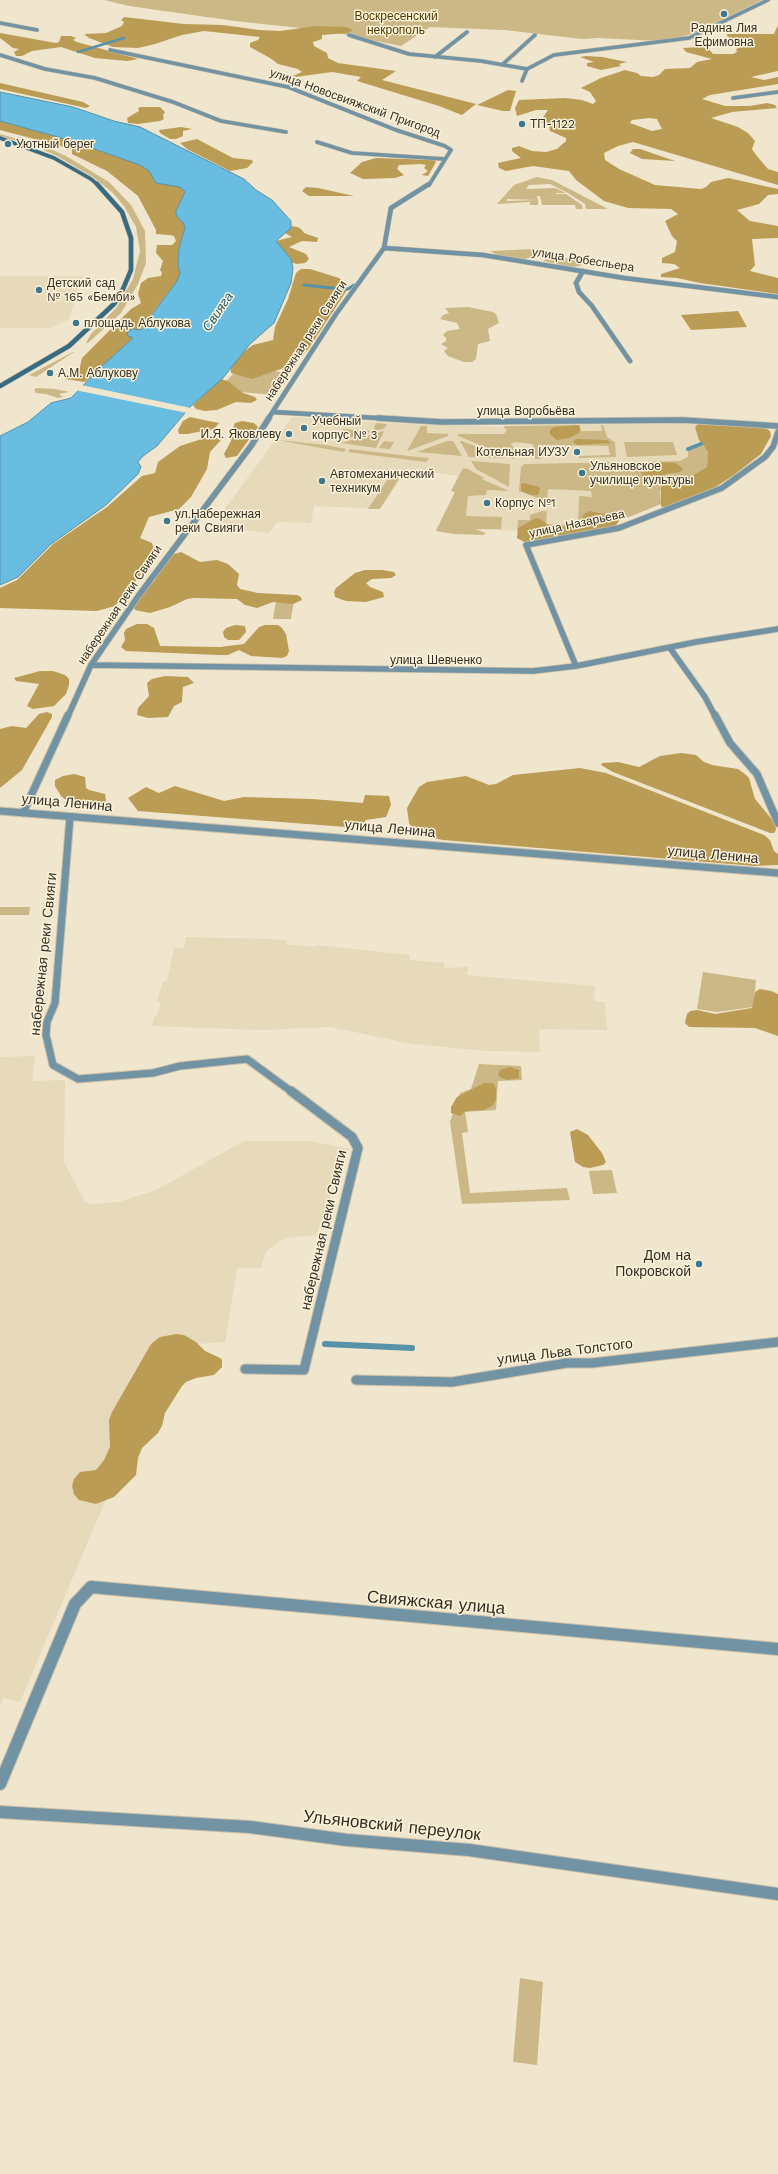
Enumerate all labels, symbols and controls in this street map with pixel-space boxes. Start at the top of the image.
park label: Воскресенский некрополь [354,9,438,37]
marker: Радина Лия Ефимовна [719,9,729,19]
place label: Радина Лия Ефимовна [691,21,757,49]
street label: улица Новосвияжский Пригород [268,65,442,141]
place label: ТП-1122 [530,117,575,131]
marker: ТП-1122 [517,119,527,129]
place label: Уютный берег [16,137,95,151]
marker: Уютный берег [3,139,13,149]
street label: улица Робеспьера [531,245,635,275]
place label: Детский сад № 165 «Бемби» [47,276,135,304]
street label: набережная реки Свияги [262,278,350,404]
marker: Детский сад № 165 «Бемби» [34,285,44,295]
water label: Свияга [199,289,237,335]
place label: площадь Аблукова [84,316,191,330]
marker: площадь Аблукова [71,318,81,328]
place label: А.М. Аблукову [58,366,138,380]
marker: А.М. Аблукову [45,368,55,378]
street label: улица Воробьёва [477,404,575,418]
place label: Учебный корпус № 3 [312,414,377,442]
marker: Учебный корпус № 3 [299,423,309,433]
place label: И.Я. Яковлеву [201,427,281,441]
marker: И.Я. Яковлеву [284,429,294,439]
place label: Котельная ИУЗУ [476,445,569,459]
marker: Котельная ИУЗУ [572,447,582,457]
place label: Ульяновское училище культуры [590,459,693,487]
place label: Автомеханический техникум [330,467,434,495]
marker: Ульяновское училище культуры [577,468,587,478]
marker: Автомеханический техникум [317,476,327,486]
place label: Корпус №1 [495,496,556,510]
marker: Корпус №1 [482,498,492,508]
place label: ул.Набережная реки Свияги [175,507,261,535]
street label: улица Назарьева [528,507,626,541]
marker: ул.Набережная реки Свияги [162,516,172,526]
street label: набережная реки Свияги [75,543,165,667]
street label: улица Шевченко [390,653,482,667]
street label: улица Ленина [21,791,113,815]
street label: улица Ленина [344,817,436,841]
street label: улица Ленина [667,843,759,867]
street label: набережная реки Свияги [27,872,61,1036]
street label: набережная реки Свияги [297,1148,351,1312]
place label: Дом на Покровской [615,1248,691,1280]
marker: Дом на Покровской [694,1259,704,1269]
street label: улица Льва Толстого [496,1335,634,1369]
street label: Свияжская улица [366,1587,506,1619]
street label: Ульяновский переулок [302,1807,482,1845]

